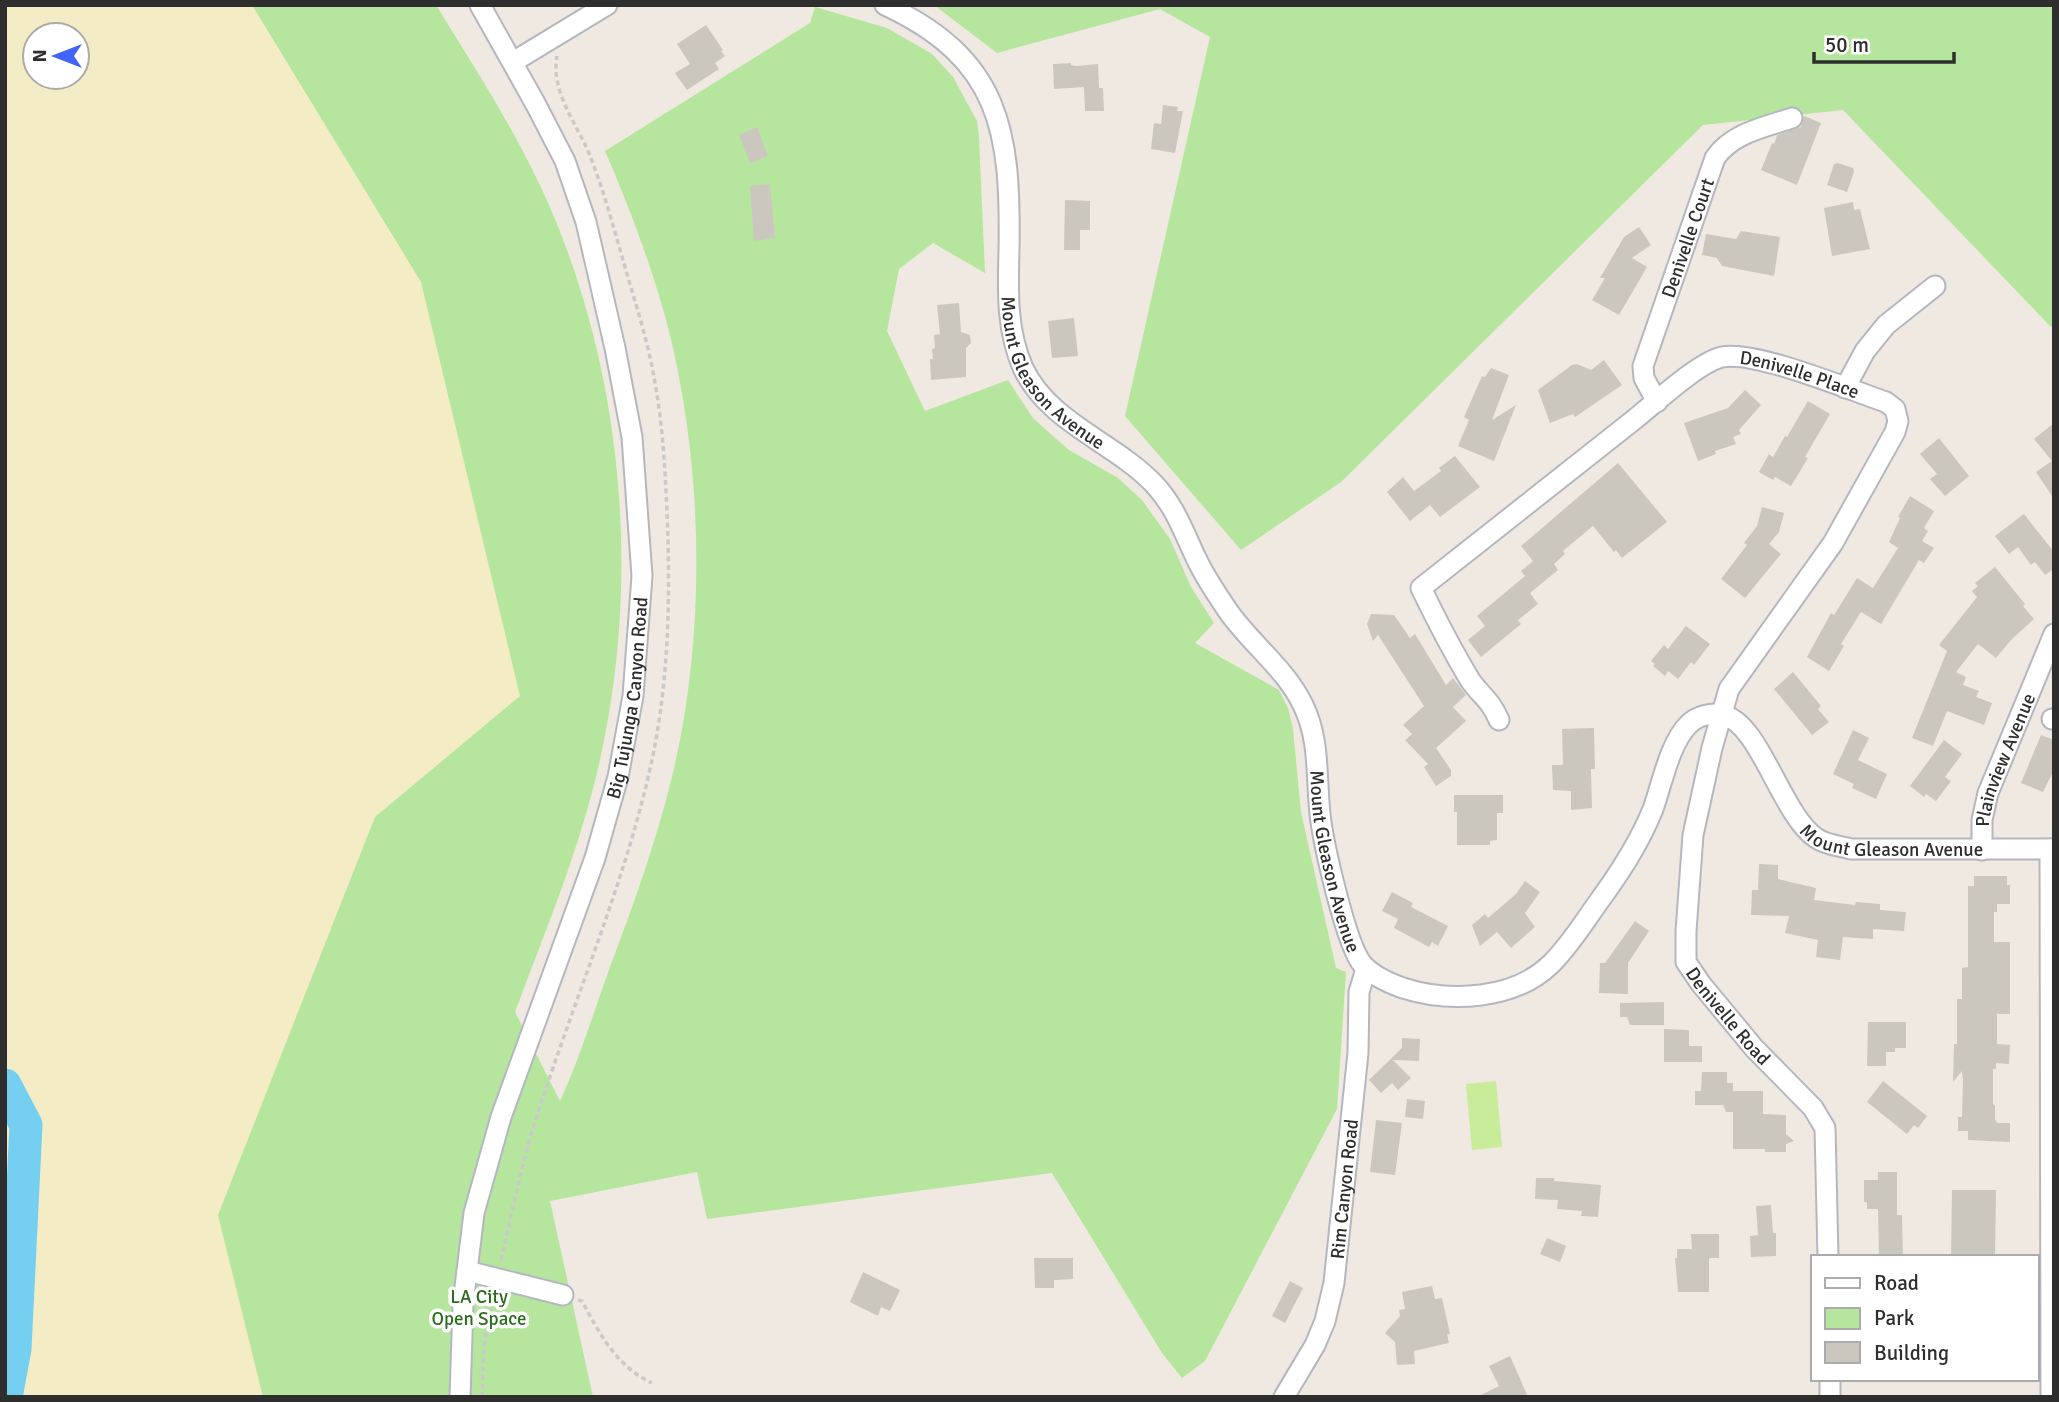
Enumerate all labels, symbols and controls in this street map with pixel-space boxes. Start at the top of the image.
north arrow [21,21,91,91]
scale bar [1814,21,1954,65]
text: 50 m [1825,32,1869,58]
text: N [28,49,52,63]
street label: Denivelle Court [1656,175,1720,301]
street label: Mount Gleason Avenue [995,295,1109,455]
street label: Denivelle Place [1738,346,1862,404]
street label: Big Tujunga Canyon Road [601,596,653,802]
street label: Plainview Avenue [1971,690,2041,827]
street label: Mount Gleason Avenue [1304,770,1365,956]
street label: Mount Gleason Avenue [1794,819,1983,862]
street label: Denivelle Road [1680,963,1775,1071]
street label: Rim Canyon Road [1326,1118,1364,1260]
legend [1811,1255,2038,1381]
text: Road [1874,1270,1919,1296]
park label: LA City Open Space [431,1285,527,1331]
text: Park [1874,1305,1915,1331]
text: Building [1874,1340,1949,1366]

